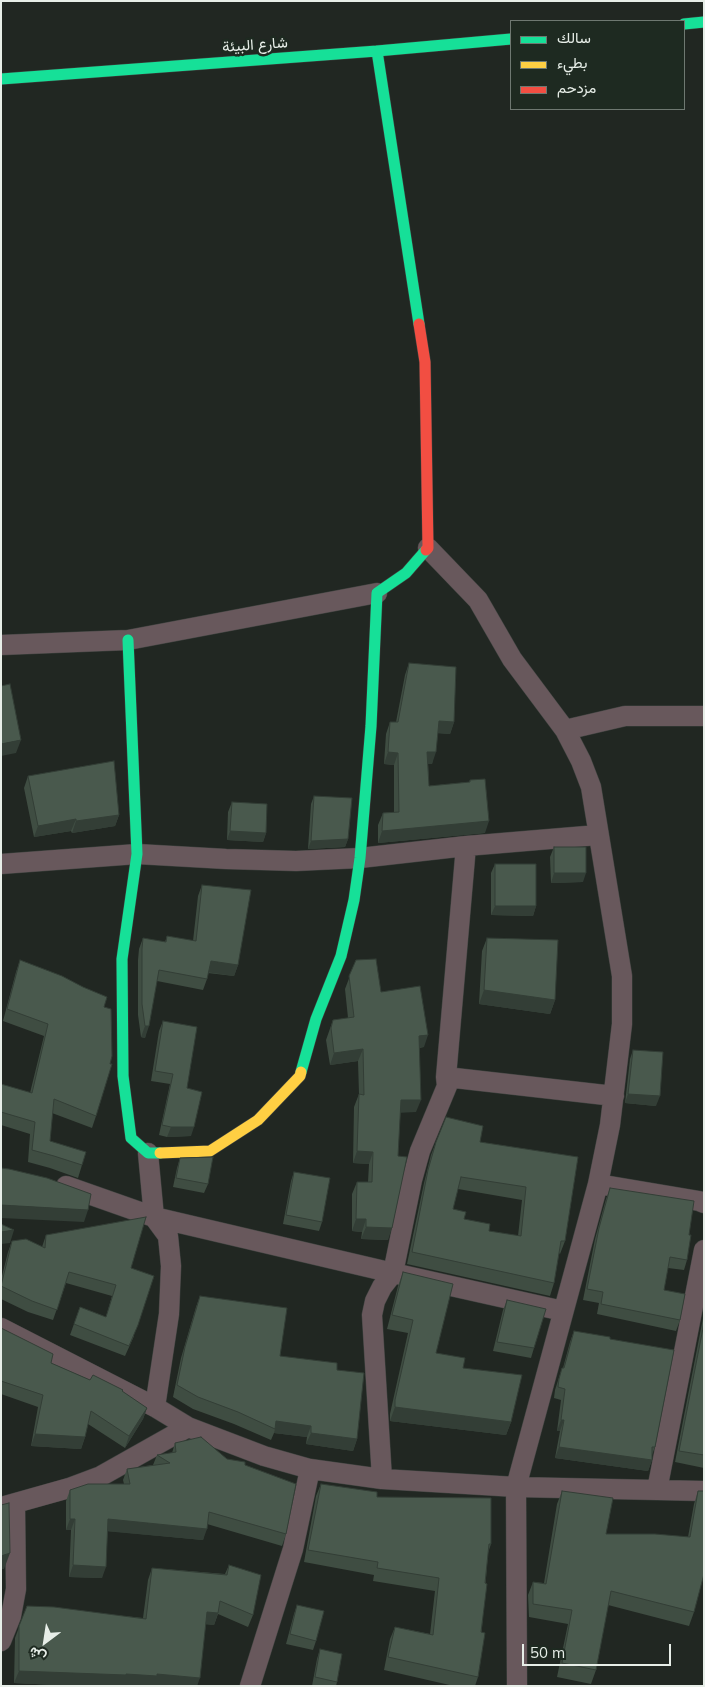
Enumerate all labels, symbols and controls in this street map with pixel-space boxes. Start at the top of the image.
legend [510,20,685,110]
text: سالك [557,28,591,47]
street label: شارع البيئة [222,34,288,56]
text: بطيء [557,53,587,72]
text: مزدحم [557,78,596,97]
north arrow [20,1617,70,1667]
scale bar [525,1634,674,1666]
text: ش [25,1643,49,1667]
text: 50 m [530,1643,565,1662]

